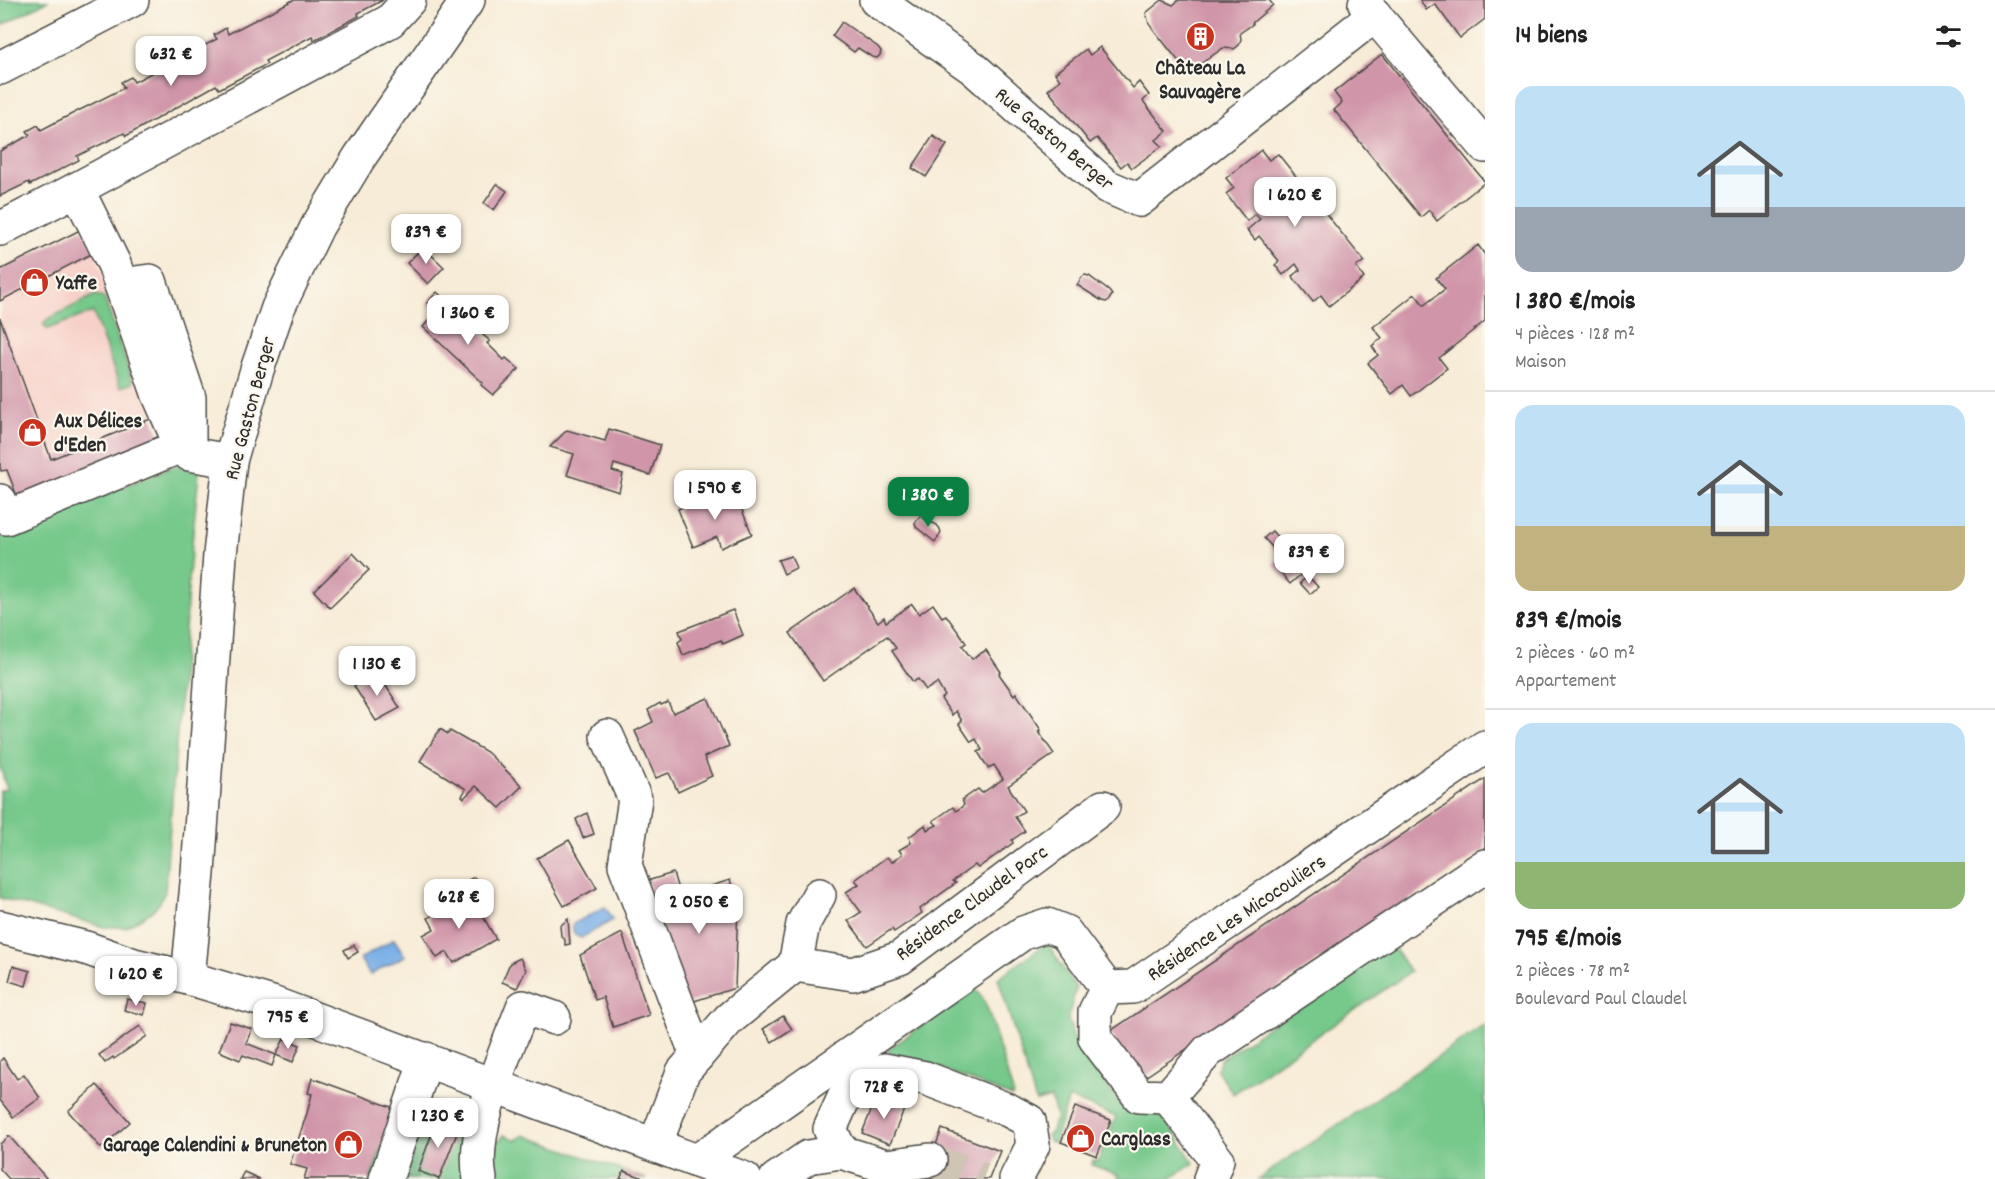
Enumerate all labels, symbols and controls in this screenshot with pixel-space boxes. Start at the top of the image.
text: 14 biens [1515,18,1588,55]
building icon: Château La Sauvagère [1184,20,1216,52]
icon: filters [1932,20,1965,53]
pin: 632 € [129,36,213,87]
text: 632 € [149,41,193,69]
place label: Château La Sauvagère [1155,55,1246,109]
street label: Rue Gaston Berger [987,81,1119,199]
icon: home [1686,125,1794,233]
pin: 1 620 € [1240,177,1350,228]
text: 1 620 € [1268,182,1322,210]
pin: 839 € [384,214,468,265]
text: 839 € [405,219,447,247]
shop icon: Yaffe [19,266,51,298]
place label: Yaffe [55,270,97,300]
text: 1 380 €/mois [1515,284,1636,321]
pin: 1 360 € [413,295,523,346]
text: 1 360 € [441,300,495,328]
text: 4 pièces · 128 m² [1515,321,1635,349]
street label: Rue Gaston Berger [218,333,286,484]
text: Maison [1515,349,1566,377]
place label: Aux Délices d'Eden [54,408,143,462]
shop icon: Aux Délices d'Eden [17,416,49,448]
icon: home [1686,444,1794,552]
pin: 1 590 € [660,470,770,521]
text: 1 590 € [688,475,742,503]
pin: 1 380 € [873,477,983,528]
text: 1 380 € [902,482,954,510]
pin: 839 € [1267,534,1351,585]
text: 839 € [1288,539,1330,567]
text: 839 €/mois [1515,603,1622,640]
text: 2 pièces · 60 m² [1515,640,1635,668]
pin: 1 130 € [322,646,432,697]
text: 1 130 € [353,651,401,679]
text: Appartement [1515,668,1617,696]
icon: home [1686,762,1794,870]
street label: Résidence Claudel Parc [890,839,1055,970]
street label: Résidence Les Micocouliers [1142,848,1333,991]
pin: 628 € [417,879,501,930]
text: 628 € [438,884,480,912]
pin: 2 050 € [644,884,754,935]
text: 2 050 € [669,889,729,917]
text: 795 €/mois [1515,921,1622,958]
pin: 1 620 € [81,956,191,1007]
text: 2 pièces · 78 m² [1515,958,1630,986]
text: 1 620 € [109,961,163,989]
text: Boulevard Paul Claudel [1515,986,1687,1014]
pin: 795 € [246,999,330,1050]
text: 795 € [267,1004,309,1032]
pin: 728 € [842,1069,926,1120]
text: 728 € [864,1074,904,1102]
pin: 1 230 € [383,1098,493,1149]
text: 1 230 € [411,1103,465,1131]
shop icon: Carglass [1064,1122,1096,1154]
place label: Carglass [1101,1126,1171,1156]
shop icon: Garage Calendini & Bruneton [332,1128,364,1160]
place label: Garage Calendini & Bruneton [103,1132,327,1162]

